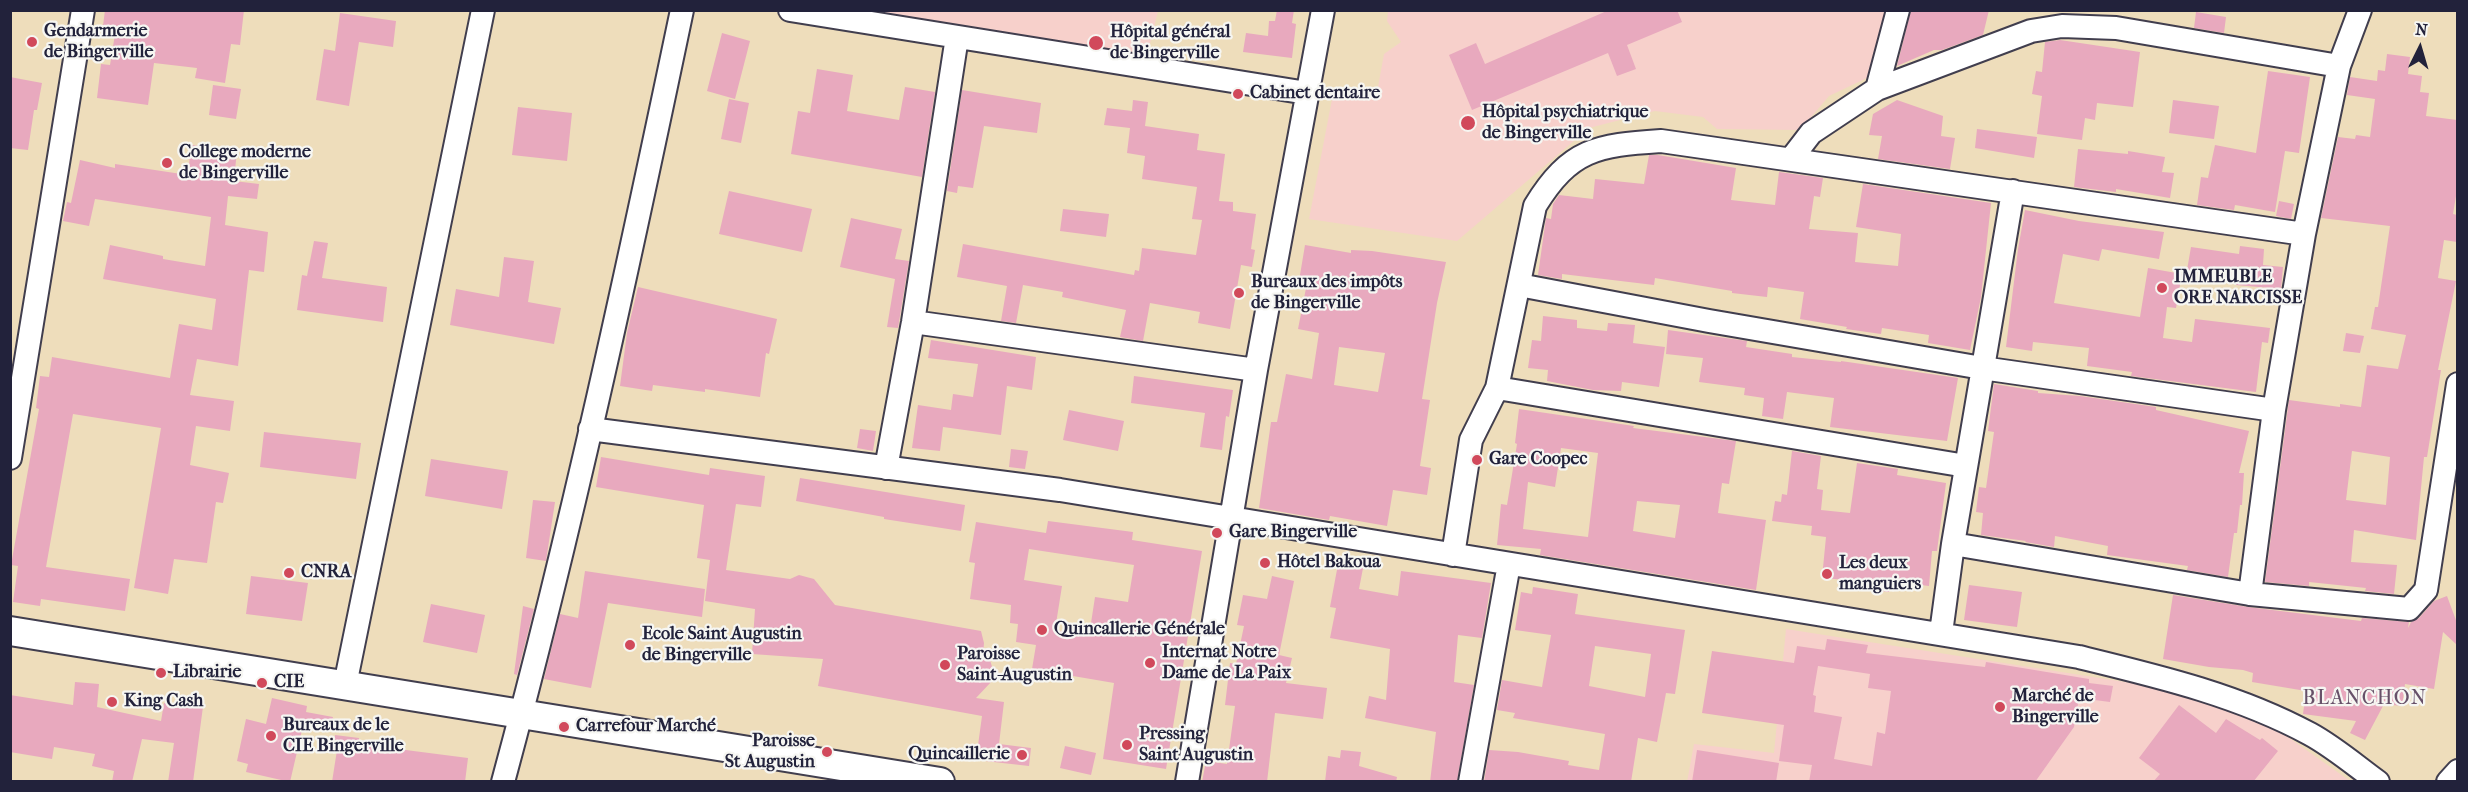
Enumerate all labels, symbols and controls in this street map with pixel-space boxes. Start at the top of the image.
north arrow [2390,18,2450,78]
text: N [2415,20,2428,40]
place label: Gendarmerie de Bingerville [44,21,153,63]
place label: Hôpital général de Bingerville [1110,22,1230,64]
marker: Hôpital général de Bingerville [1087,34,1105,52]
marker: Gendarmerie de Bingerville [25,35,39,49]
place label: Cabinet dentaire [1250,83,1380,105]
marker: Cabinet dentaire [1231,87,1245,101]
place label: Hôpital psychiatrique de Bingerville [1482,102,1648,144]
marker: Hôpital psychiatrique de Bingerville [1459,114,1477,132]
place label: College moderne de Bingerville [179,142,311,184]
marker: College moderne de Bingerville [160,156,174,170]
place label: IMMEUBLE ORE NARCISSE [2174,267,2302,310]
place label: Bureaux des impôts de Bingerville [1251,272,1402,314]
marker: IMMEUBLE ORE NARCISSE [2155,281,2169,295]
marker: Bureaux des impôts de Bingerville [1232,286,1246,300]
place label: Gare Coopec [1489,449,1587,471]
marker: Gare Coopec [1470,453,1484,467]
place label: Gare Bingerville [1229,522,1357,544]
marker: Gare Bingerville [1210,526,1224,540]
place label: Hôtel Bakoua [1277,552,1381,574]
place label: Les deux manguiers [1839,553,1921,596]
marker: Hôtel Bakoua [1258,556,1272,570]
place label: CNRA [301,562,351,584]
marker: CNRA [282,566,296,580]
marker: Les deux manguiers [1820,567,1834,581]
place label: Quincallerie Générale [1054,619,1225,641]
marker: Quincallerie Générale [1035,623,1049,637]
place label: Ecole Saint Augustin de Bingerville [642,624,802,666]
marker: Ecole Saint Augustin de Bingerville [623,638,637,652]
place label: Internat Notre Dame de La Paix [1162,642,1291,684]
place label: Paroisse Saint-Augustin [957,644,1072,686]
marker: Internat Notre Dame de La Paix [1143,656,1157,670]
marker: Paroisse Saint-Augustin [938,658,952,672]
place label: Librairie [173,662,241,684]
marker: Librairie [154,666,168,680]
place label: CIE [274,672,304,694]
marker: CIE [255,676,269,690]
place label: Marché de Bingerville [2012,686,2099,728]
district label: BLANCHON [2303,687,2427,711]
place label: King Cash [124,691,203,713]
marker: King Cash [105,695,119,709]
marker: Marché de Bingerville [1993,700,2007,714]
place label: Bureaux de le CIE Bingerville [283,715,404,758]
place label: Carrefour Marché [576,716,716,738]
marker: Carrefour Marché [557,720,571,734]
place label: Pressing Saint Augustin [1139,724,1253,766]
marker: Bureaux de le CIE Bingerville [264,729,278,743]
place label: Paroisse St Augustin [725,731,815,774]
marker: Pressing Saint Augustin [1120,738,1134,752]
place label: Quincaillerie [908,744,1010,766]
marker: Paroisse St Augustin [820,745,834,759]
marker: Quincaillerie [1015,748,1029,762]

